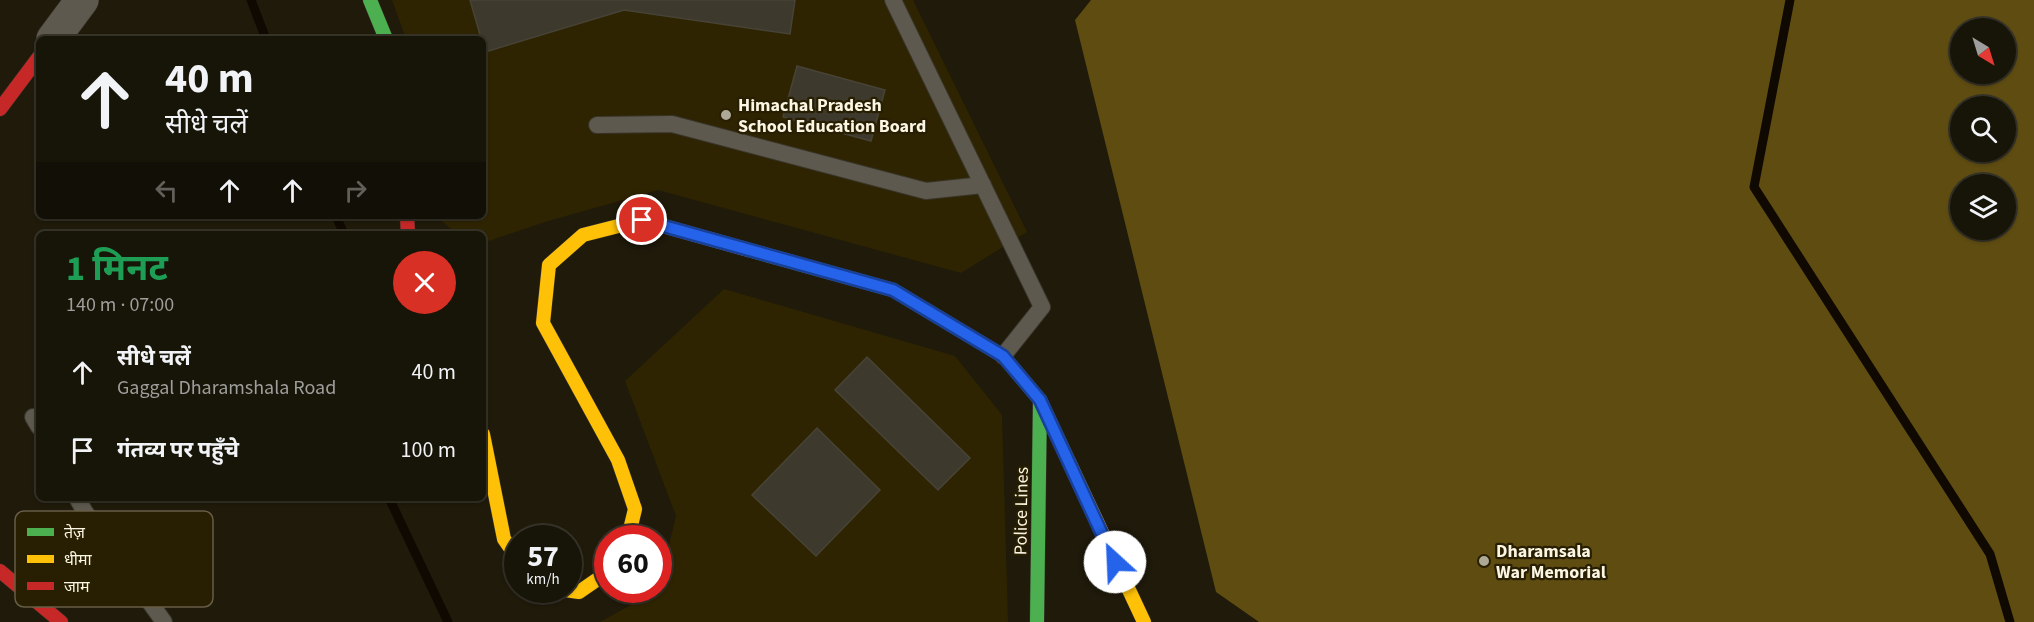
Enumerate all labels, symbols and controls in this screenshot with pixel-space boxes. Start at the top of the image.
north arrow [1950,18,2016,84]
map controls [1950,18,2016,240]
text: 40 m [165,49,254,109]
icon: ahead [66,60,144,138]
place label: Himachal Pradesh School Education Board [738,93,926,139]
button: search [1950,96,2016,162]
text: सीधे चलें [165,105,248,144]
marker: Himachal Pradesh School Education Board [719,108,733,122]
icon: left [150,174,183,207]
icon: ahead [213,174,246,207]
icon: ahead [276,174,309,207]
icon: right [339,174,372,207]
button: layers [1950,174,2016,240]
pin [616,194,667,245]
icon: arrive [625,203,658,236]
text: 1 मिनट [66,243,168,294]
button: close [393,251,456,314]
text: 140 m · 07:00 [66,291,174,319]
text: सीधे चलें [117,342,191,374]
icon: ahead [66,356,99,389]
text: 40 m [411,356,456,388]
text: Gaggal Dharamshala Road [117,374,336,402]
icon: arrive [66,434,99,467]
text: गंतव्य पर पहुँचे [117,434,239,466]
text: 100 m [401,434,456,466]
street label: Police Lines [1008,467,1035,555]
legend [15,511,213,607]
text: तेज़ [64,522,86,544]
speed limit sign: 60 [594,525,672,603]
position arrow [1083,530,1147,594]
text: 57 [527,535,559,578]
place label: Dharamsala War Memorial [1496,539,1606,585]
text: धीमा [64,549,93,571]
marker: Dharamsala War Memorial [1477,554,1491,568]
text: km/h [526,569,560,590]
text: जाम [64,576,90,598]

